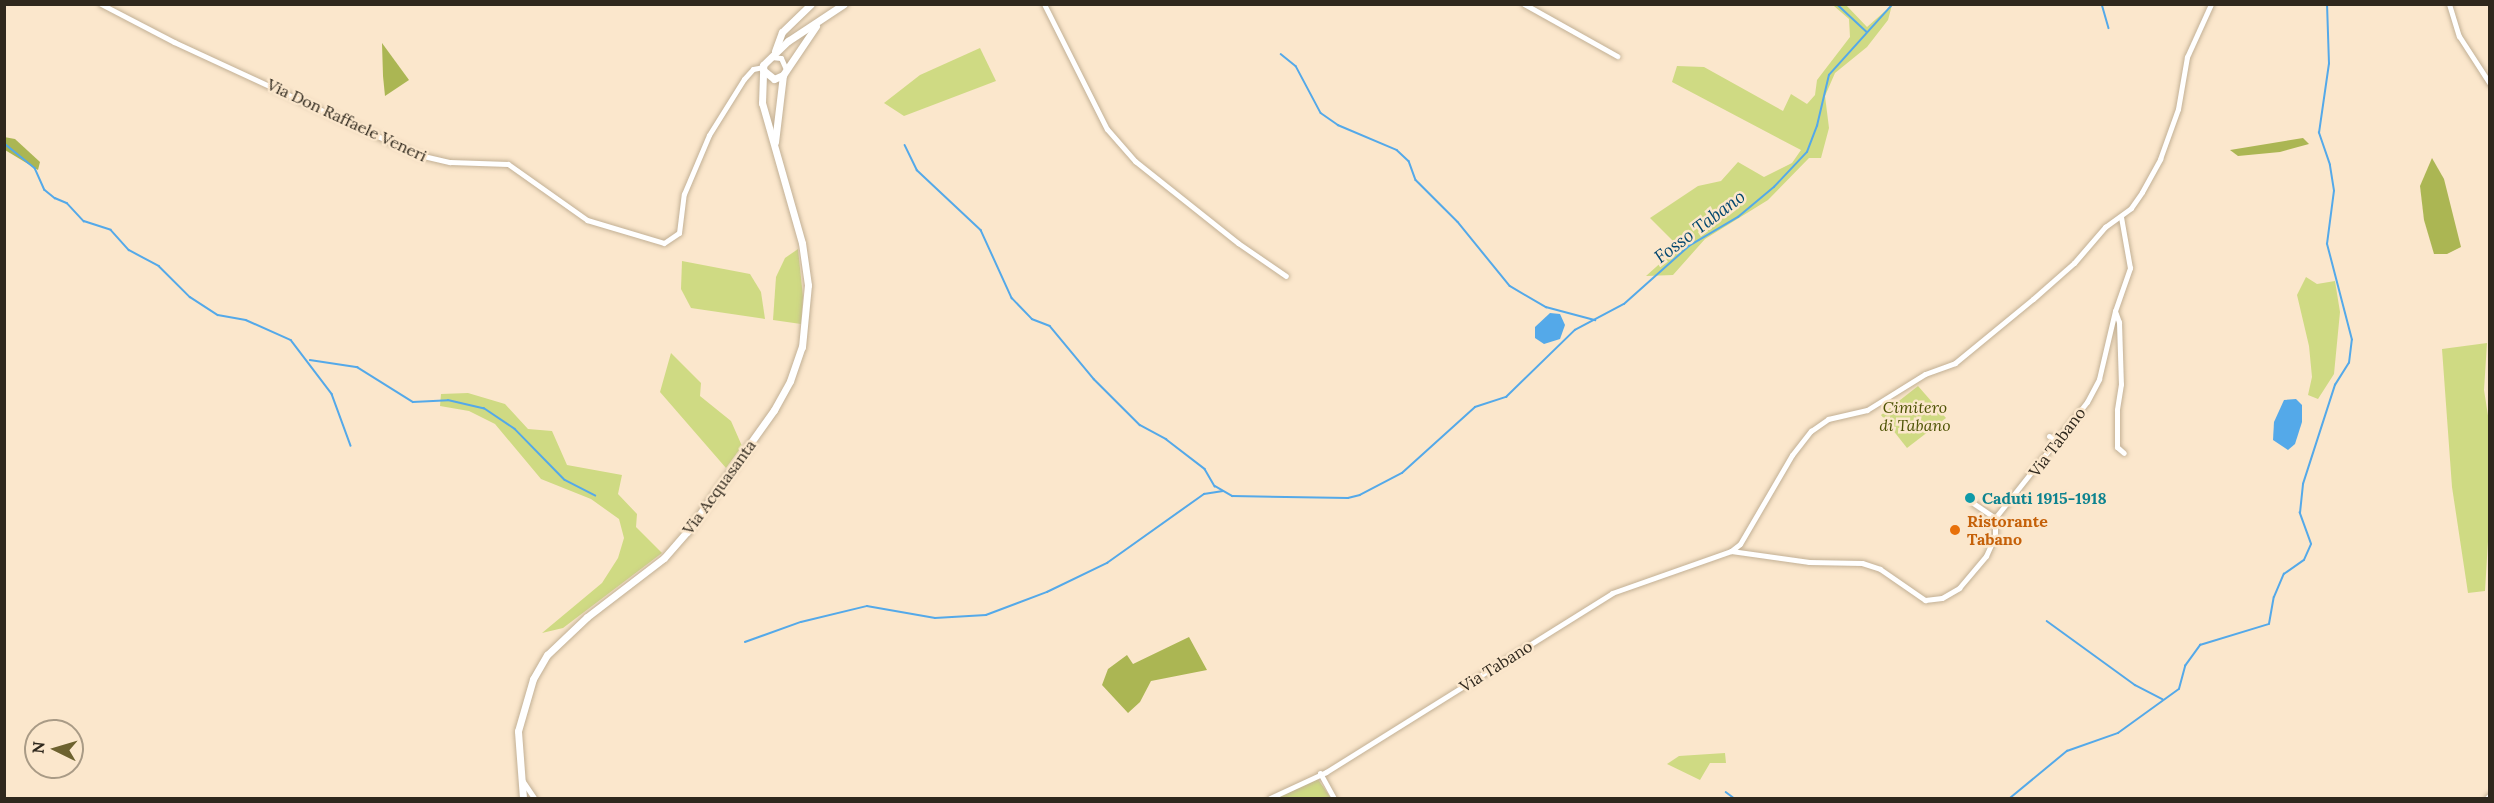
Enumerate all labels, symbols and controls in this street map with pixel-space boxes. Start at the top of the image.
street label: Via Don Raffaele Veneri [264,75,430,165]
water label: Fosso Tabano [1650,186,1750,268]
park label: Cimitero di Tabano [1879,397,1951,435]
street label: Via Tabano [2025,404,2089,480]
street label: Via Acquasanta [678,436,760,538]
place label: Caduti 1915-1918 [1982,488,2107,508]
marker: Caduti 1915-1918 [1963,491,1977,505]
place label: Ristorante Tabano [1967,511,2048,549]
marker: Ristorante Tabano [1948,523,1962,537]
street label: Via Tabano [1456,636,1536,696]
north arrow [24,719,84,779]
text: N [28,741,49,755]

